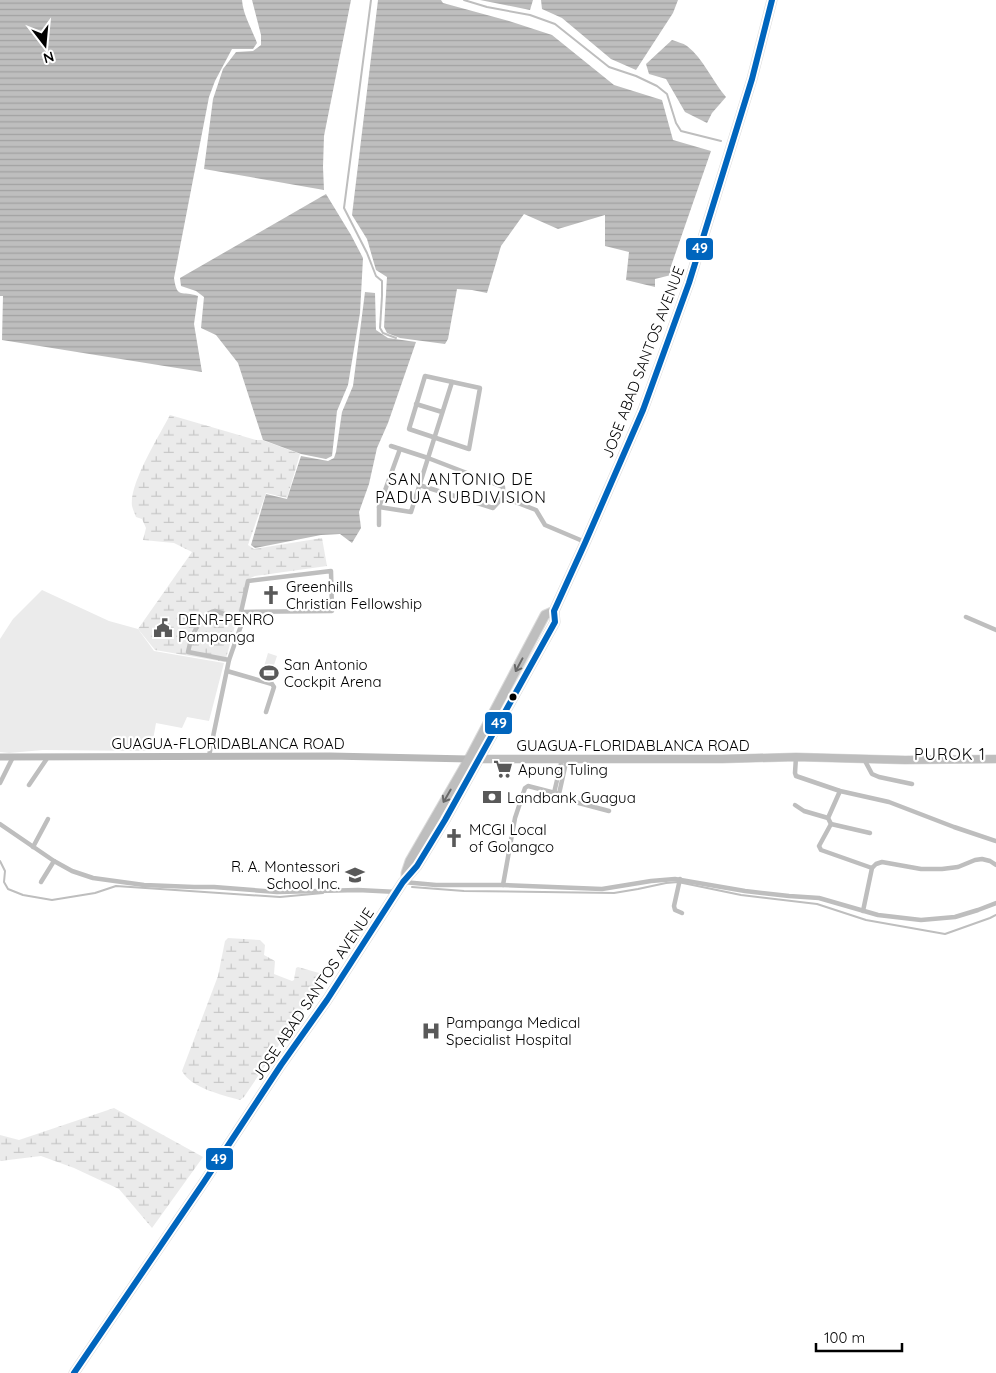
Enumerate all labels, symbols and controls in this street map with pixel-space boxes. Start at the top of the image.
north arrow [20,20,70,70]
text: N [41,47,56,68]
line badge: 49 [685,237,714,261]
text: 49 [692,239,708,257]
street label: JOSE ABAD SANTOS AVENUE [598,263,688,461]
district label: SAN ANTONIO DE PADUA SUBDIVISION [375,469,547,507]
place label: Greenhills Christian Fellowship [286,577,422,613]
church icon: Greenhills Christian Fellowship [260,584,282,606]
place label: DENR-PENRO Pampanga [178,610,274,646]
public building icon: DENR-PENRO Pampanga [152,617,174,639]
place label: San Antonio Cockpit Arena [284,655,382,691]
one-way arrow [514,658,524,673]
sports icon: San Antonio Cockpit Arena [258,662,280,684]
unlabelled marker [508,692,518,702]
line badge: 49 [484,711,513,735]
text: 49 [491,714,507,732]
street label: GUAGUA-FLORIDABLANCA ROAD [112,734,345,753]
street label: GUAGUA-FLORIDABLANCA ROAD [517,736,750,755]
district label: PUROK 1 [914,744,986,764]
supermarket icon: Apung Tuling [492,758,514,780]
place label: Apung Tuling [518,760,608,779]
bank icon: Landbank Guagua [481,786,503,808]
place label: Landbank Guagua [507,788,636,807]
one-way arrow [442,789,452,803]
place label: MCGI Local of Golangco [469,820,554,856]
church icon: MCGI Local of Golangco [443,827,465,849]
place label: R. A. Montessori School Inc. [231,857,340,893]
school or university icon: R. A. Montessori School Inc. [344,864,366,886]
street label: JOSE ABAD SANTOS AVENUE [248,904,378,1084]
place label: Pampanga Medical Specialist Hospital [446,1013,580,1049]
hospital icon: Pampanga Medical Specialist Hospital [420,1020,442,1042]
line badge: 49 [205,1147,234,1171]
text: 49 [211,1150,227,1168]
scale bar [816,1320,902,1352]
text: 100 m [824,1328,865,1347]

